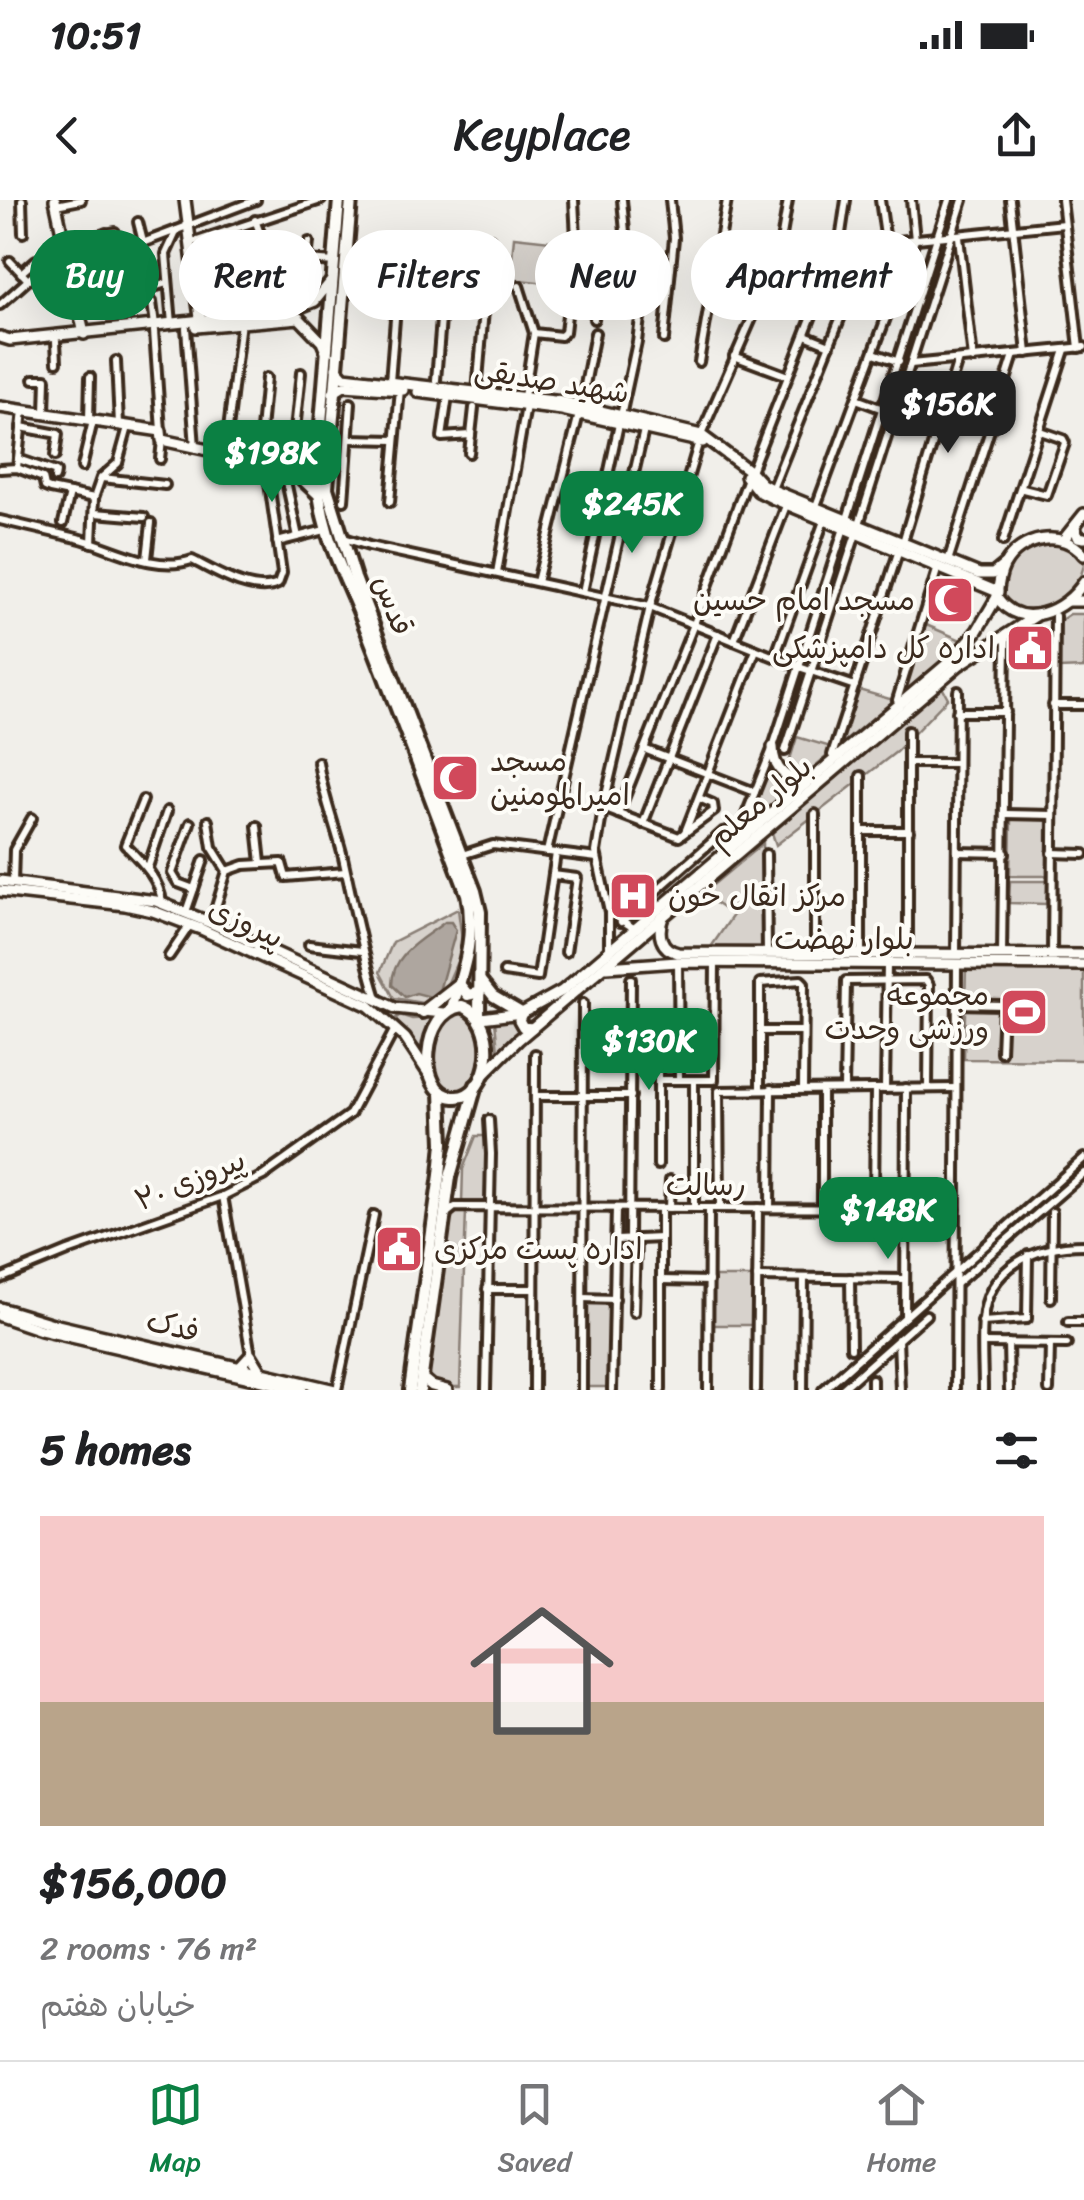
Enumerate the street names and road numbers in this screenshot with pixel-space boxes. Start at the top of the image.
street label: شهید صدیقی [471,342,633,420]
street label: قدس [357,567,429,643]
street label: بلوار معلم [695,741,825,863]
street label: پیروزی [199,882,293,964]
street label: بلوار نهضت [774,912,914,966]
street label: پیروزی ۲۰ [126,1133,254,1227]
street label: رسالت [666,1158,746,1212]
street label: فدک [141,1294,205,1358]

